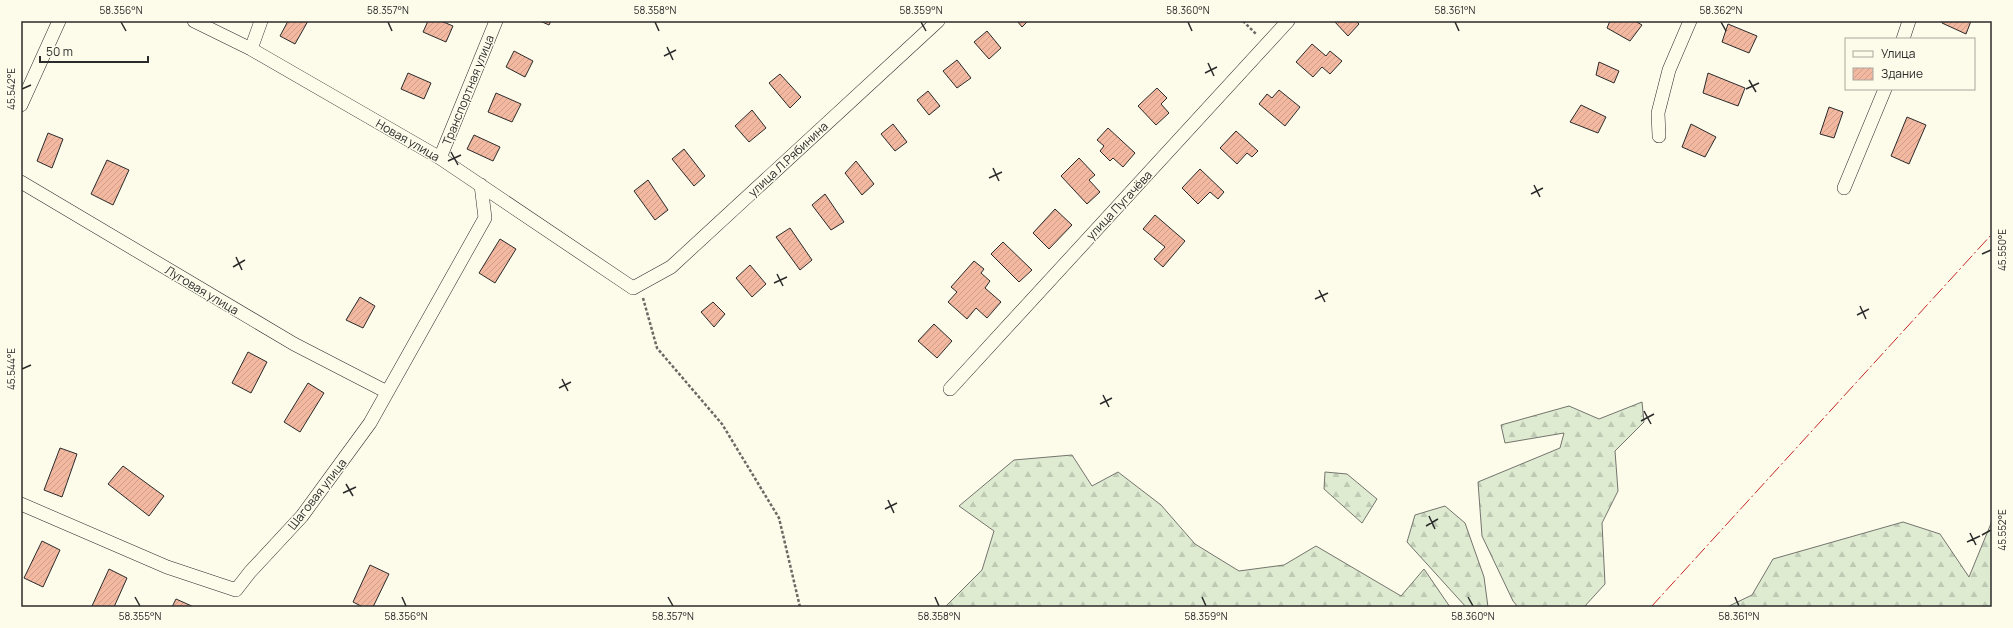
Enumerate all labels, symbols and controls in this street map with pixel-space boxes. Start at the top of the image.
text: 58.356°N [100,3,143,17]
text: 58.357°N [367,3,409,17]
text: 58.358°N [634,3,676,17]
text: 58.359°N [900,3,943,17]
text: 58.360°N [1166,3,1210,17]
text: 58.361°N [1435,3,1476,17]
text: 58.362°N [1700,3,1743,17]
street label: Транспортная улица [438,32,498,148]
scale bar [40,38,148,64]
legend [1845,38,1975,90]
text: 50 m [46,43,73,60]
text: Улица [1881,45,1915,62]
text: Здание [1881,65,1923,82]
text: 45.542°E [4,68,18,110]
street label: Новая улица [373,115,443,165]
street label: улица Л.Рябинина [744,118,832,200]
street label: улица Пугачёва [1082,166,1156,244]
text: 45.550°E [1995,229,2009,271]
street label: Луговая улица [162,261,242,319]
text: 45.544°E [4,348,18,390]
street label: Шаговая улица [284,455,350,533]
text: 45.552°E [1995,509,2009,551]
text: 58.355°N [119,609,161,623]
text: 58.356°N [385,609,428,623]
text: 58.357°N [652,609,694,623]
text: 58.358°N [918,609,960,623]
text: 58.359°N [1185,609,1228,623]
text: 58.360°N [1451,609,1495,623]
text: 58.361°N [1719,609,1760,623]

